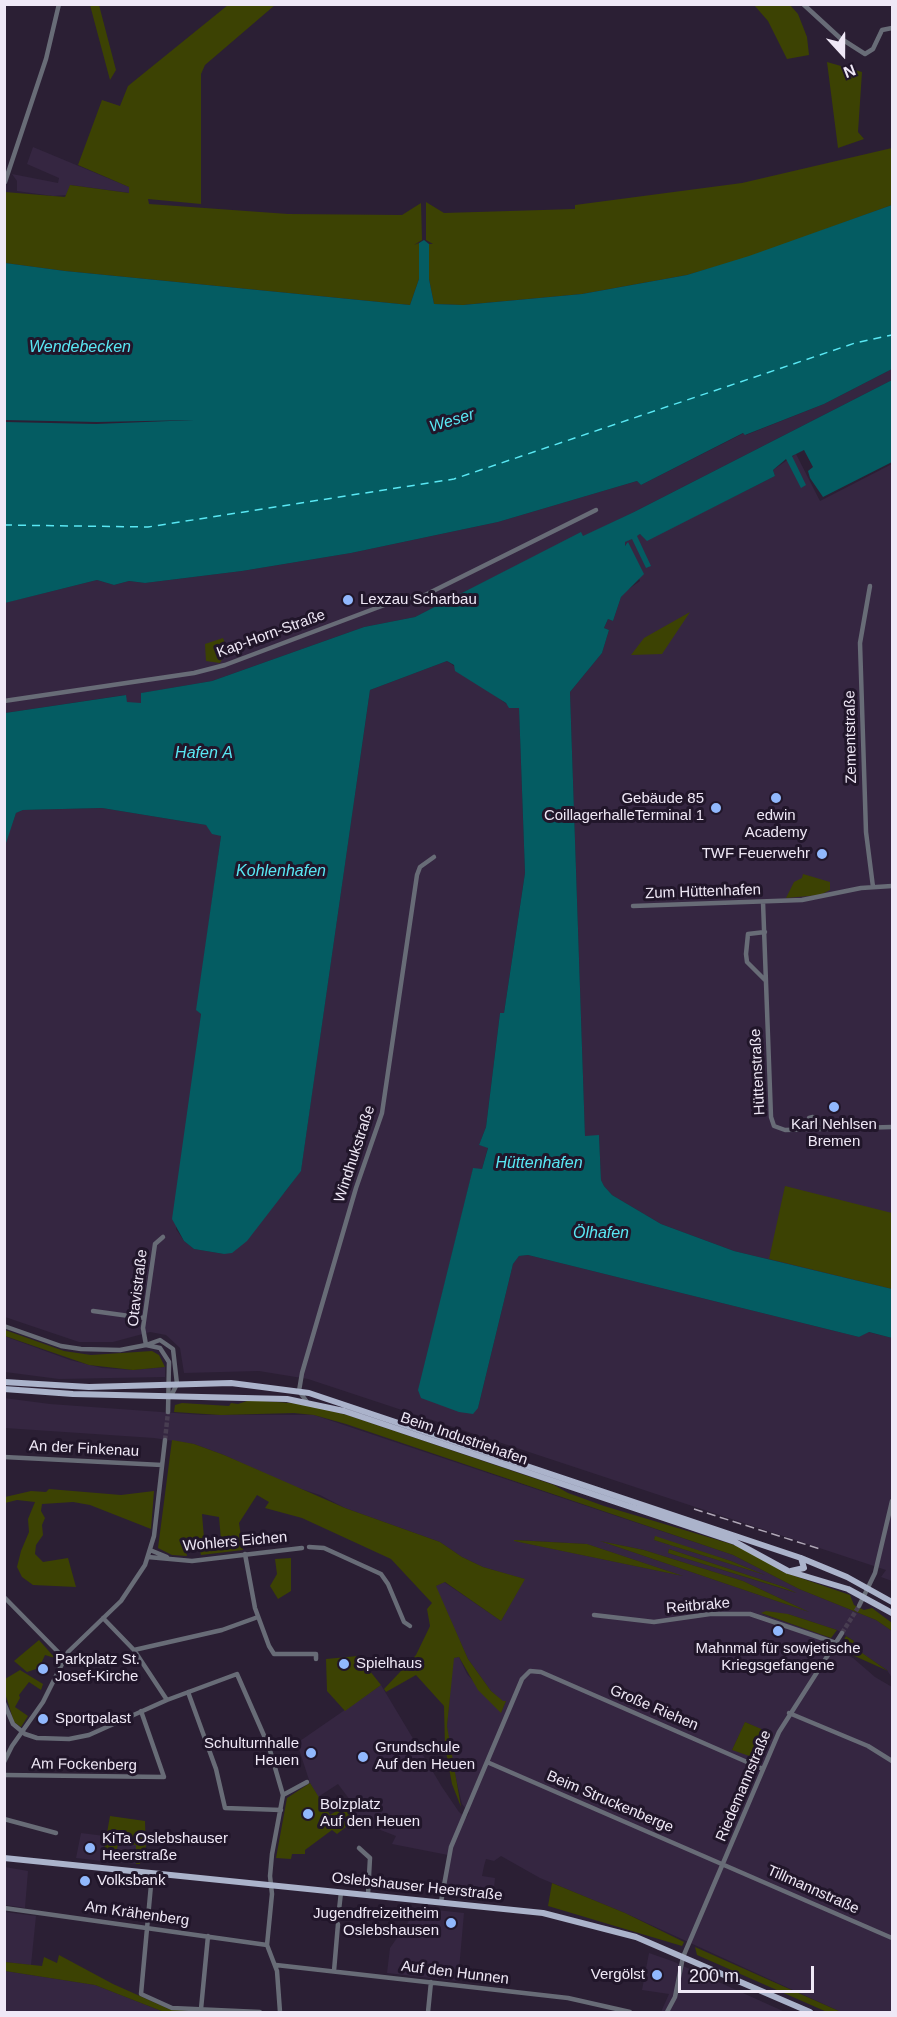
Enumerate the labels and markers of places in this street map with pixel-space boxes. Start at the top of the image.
place label: Lexzau Scharbau [360,591,477,609]
marker: Lexzau Scharbau [341,593,355,607]
place label: Gebäude 85 CoillagerhalleTerminal 1 [544,790,704,825]
marker: edwin Academy [769,791,783,805]
marker: Gebäude 85 CoillagerhalleTerminal 1 [709,801,723,815]
place label: edwin Academy [745,807,807,842]
place label: TWF Feuerwehr [702,845,810,863]
marker: TWF Feuerwehr [815,847,829,861]
marker: Karl Nehlsen Bremen [827,1100,841,1114]
place label: Karl Nehlsen Bremen [791,1116,877,1151]
marker: Mahnmal für sowjetische Kriegsgefangene [771,1624,785,1638]
place label: Mahnmal für sowjetische Kriegsgefangene [695,1640,861,1675]
place label: Parkplatz St. Josef-Kirche [55,1651,140,1686]
place label: Spielhaus [356,1655,422,1673]
marker: Spielhaus [337,1657,351,1671]
marker: Parkplatz St. Josef-Kirche [36,1662,50,1676]
place label: Sportpalast [55,1710,131,1728]
marker: Sportpalast [36,1712,50,1726]
place label: Schulturnhalle Heuen [204,1735,299,1770]
place label: Grundschule Auf den Heuen [375,1739,475,1774]
marker: Schulturnhalle Heuen [304,1746,318,1760]
marker: Grundschule Auf den Heuen [356,1750,370,1764]
place label: Bolzplatz Auf den Heuen [320,1796,420,1831]
marker: Bolzplatz Auf den Heuen [301,1807,315,1821]
place label: KiTa Oslebshauser Heerstraße [102,1830,228,1865]
marker: KiTa Oslebshauser Heerstraße [83,1841,97,1855]
place label: Volksbank [97,1872,165,1890]
marker: Volksbank [78,1874,92,1888]
place label: Jugendfreizeitheim Oslebshausen [313,1905,439,1940]
marker: Jugendfreizeitheim Oslebshausen [444,1916,458,1930]
place label: Vergölst [591,1966,645,1984]
marker: Vergölst [650,1968,664,1982]

